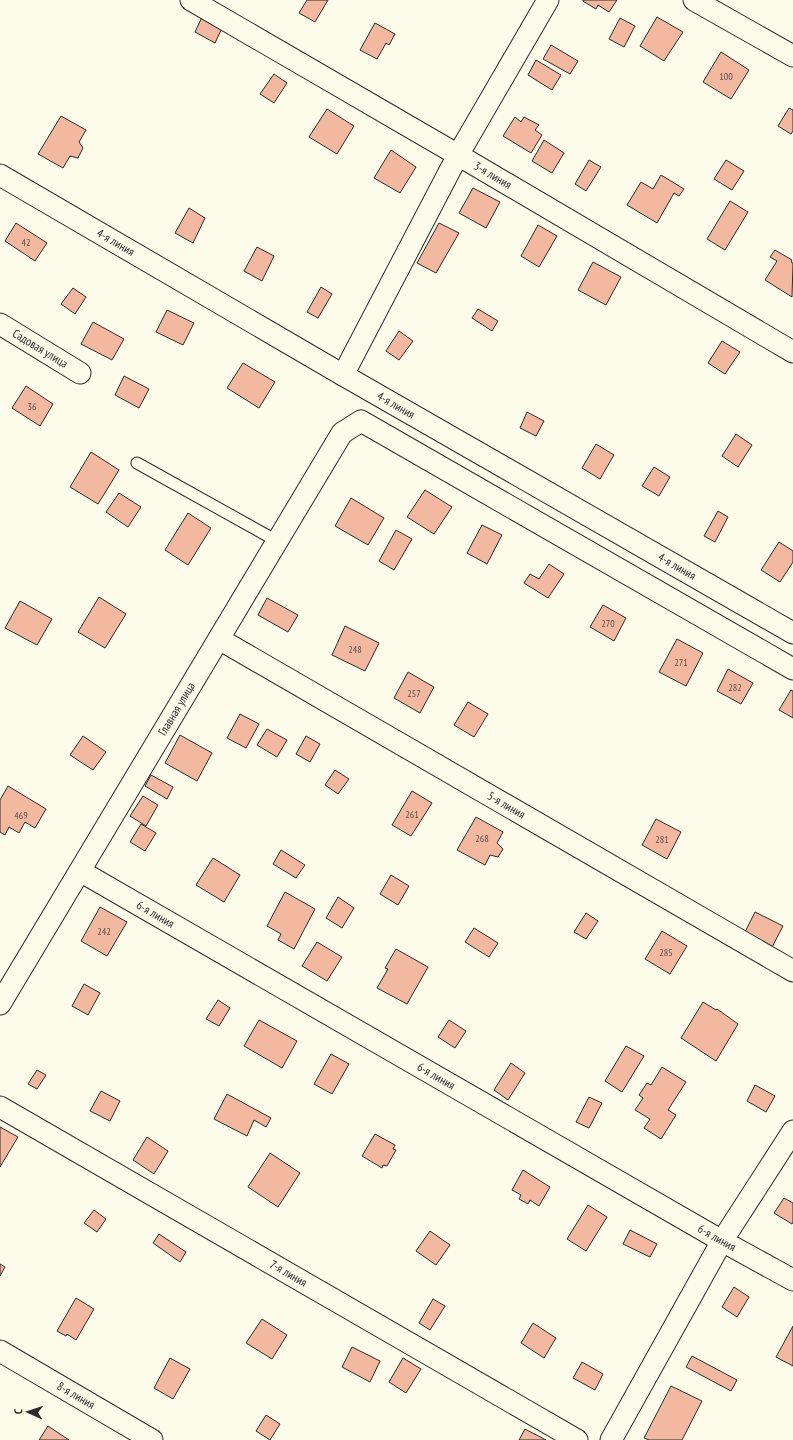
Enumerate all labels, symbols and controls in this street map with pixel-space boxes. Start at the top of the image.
house number: 100 [719,70,733,83]
street label: 3-я линия [471,158,515,192]
street label: 4-я линия [94,225,138,259]
house number: 42 [22,236,31,249]
street label: Садовая улица [10,325,71,371]
street label: 4-я линия [374,388,418,422]
house number: 36 [28,400,37,413]
street label: 4-я линия [655,549,699,583]
house number: 270 [601,617,615,630]
house number: 248 [348,643,362,656]
house number: 271 [674,656,688,669]
street label: Главная улица [155,679,198,738]
house number: 282 [728,681,742,694]
house number: 257 [407,687,421,700]
street label: 5-я линия [485,788,529,822]
house number: 261 [405,808,419,821]
house number: 469 [14,809,28,822]
house number: 268 [475,832,489,845]
house number: 281 [655,833,669,846]
street label: 6-я линия [134,897,178,931]
house number: 242 [97,925,111,938]
house number: 285 [659,946,673,959]
street label: 6-я линия [415,1059,458,1093]
street label: 6-я линия [695,1221,739,1254]
street label: 7-я линия [267,1256,310,1290]
street label: 8-я линия [55,1378,98,1412]
north arrow [8,1392,48,1432]
text: С [11,1409,25,1414]

